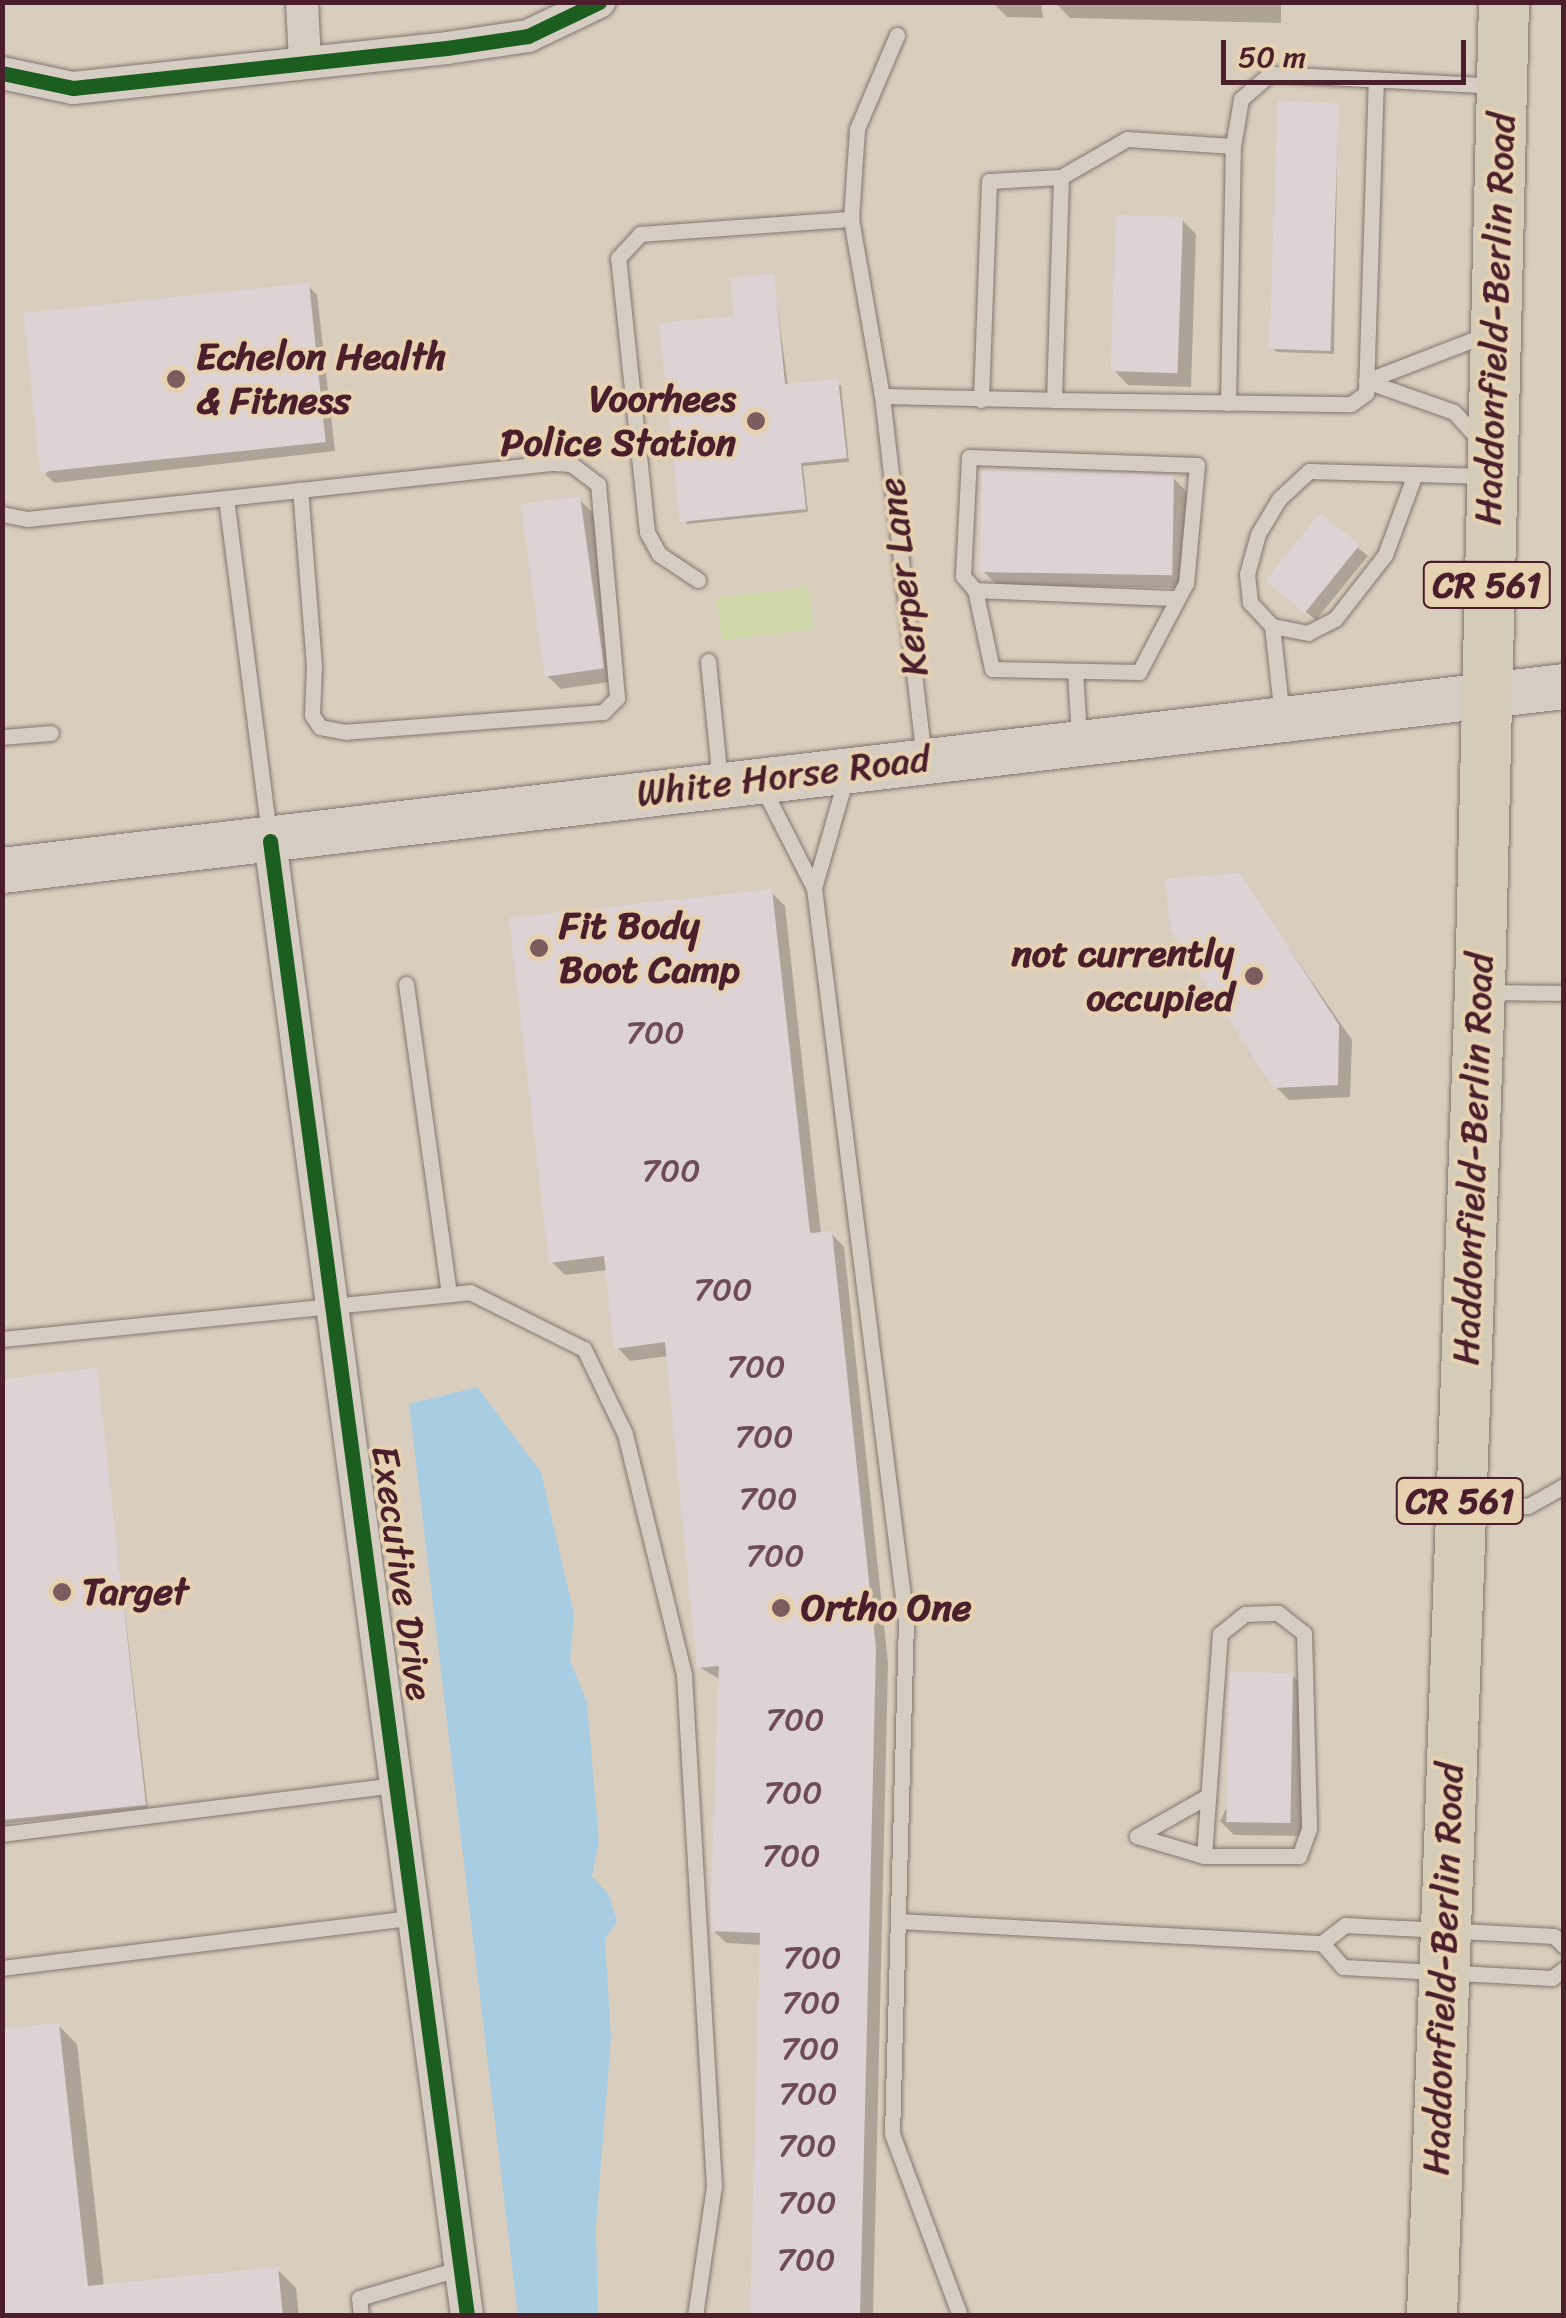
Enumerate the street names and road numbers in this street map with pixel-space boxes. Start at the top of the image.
street label: Haddonfield-Berlin Road [1465,112,1525,526]
street label: Kerper Lane [868,475,938,679]
road number: CR 561 [1422,555,1552,615]
street label: White Horse Road [633,735,933,817]
street label: Haddonfield-Berlin Road [1443,952,1503,1366]
street label: Executive Drive [361,1442,443,1704]
road number: CR 561 [1395,1471,1525,1531]
street label: Haddonfield-Berlin Road [1413,1762,1473,2176]

